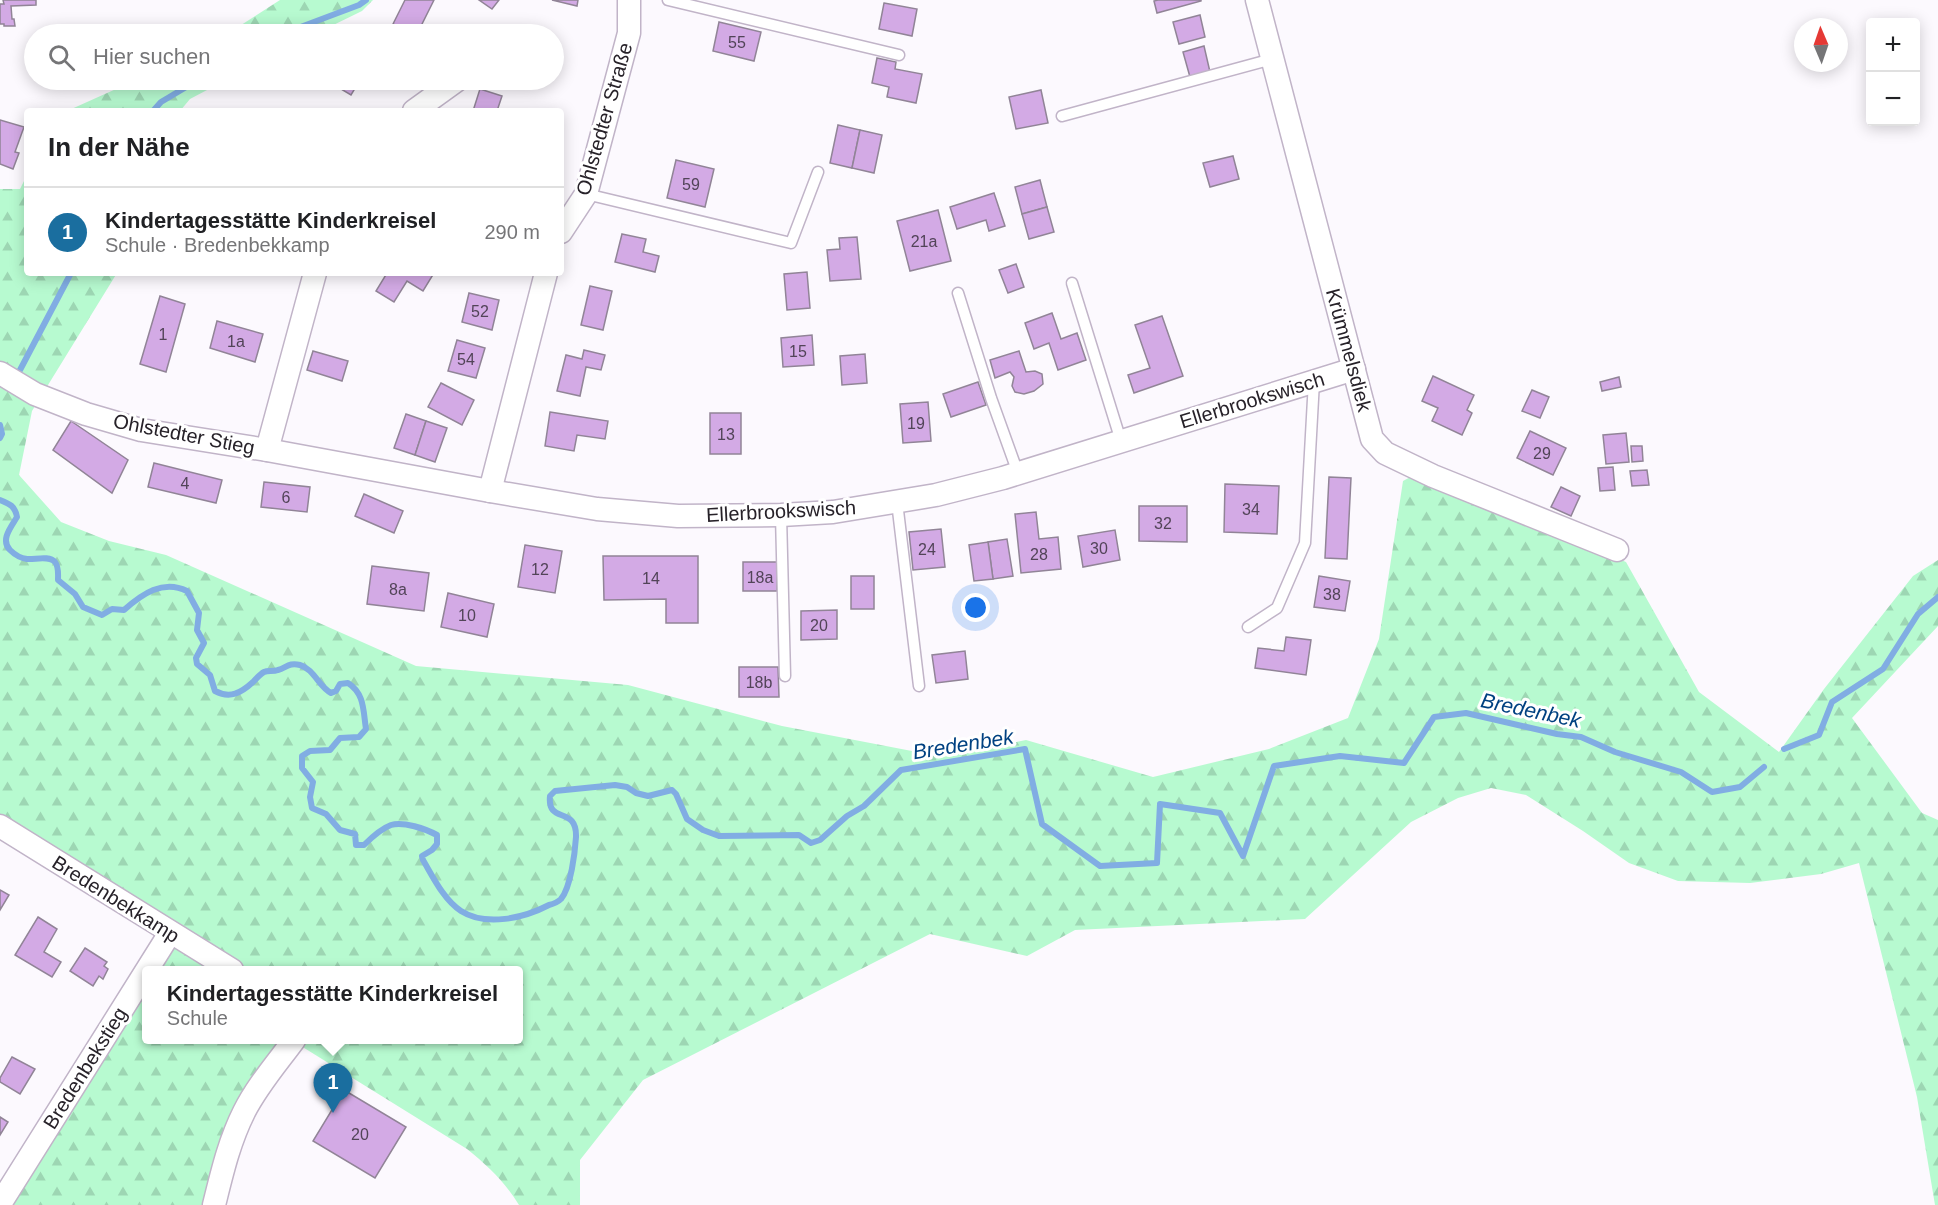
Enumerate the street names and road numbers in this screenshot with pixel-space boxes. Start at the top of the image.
street label: Ohlstedter Straße [572,40,636,198]
street label: Krümmelsdiek [1322,286,1376,415]
street label: Ellerbrookswisch [1177,368,1327,432]
street label: Ohlstedter Stieg [112,410,256,458]
street label: Ellerbrookswisch [705,496,857,526]
street label: Bredenbekkamp [48,851,184,947]
street label: Bredenbekstieg [39,1003,131,1133]

